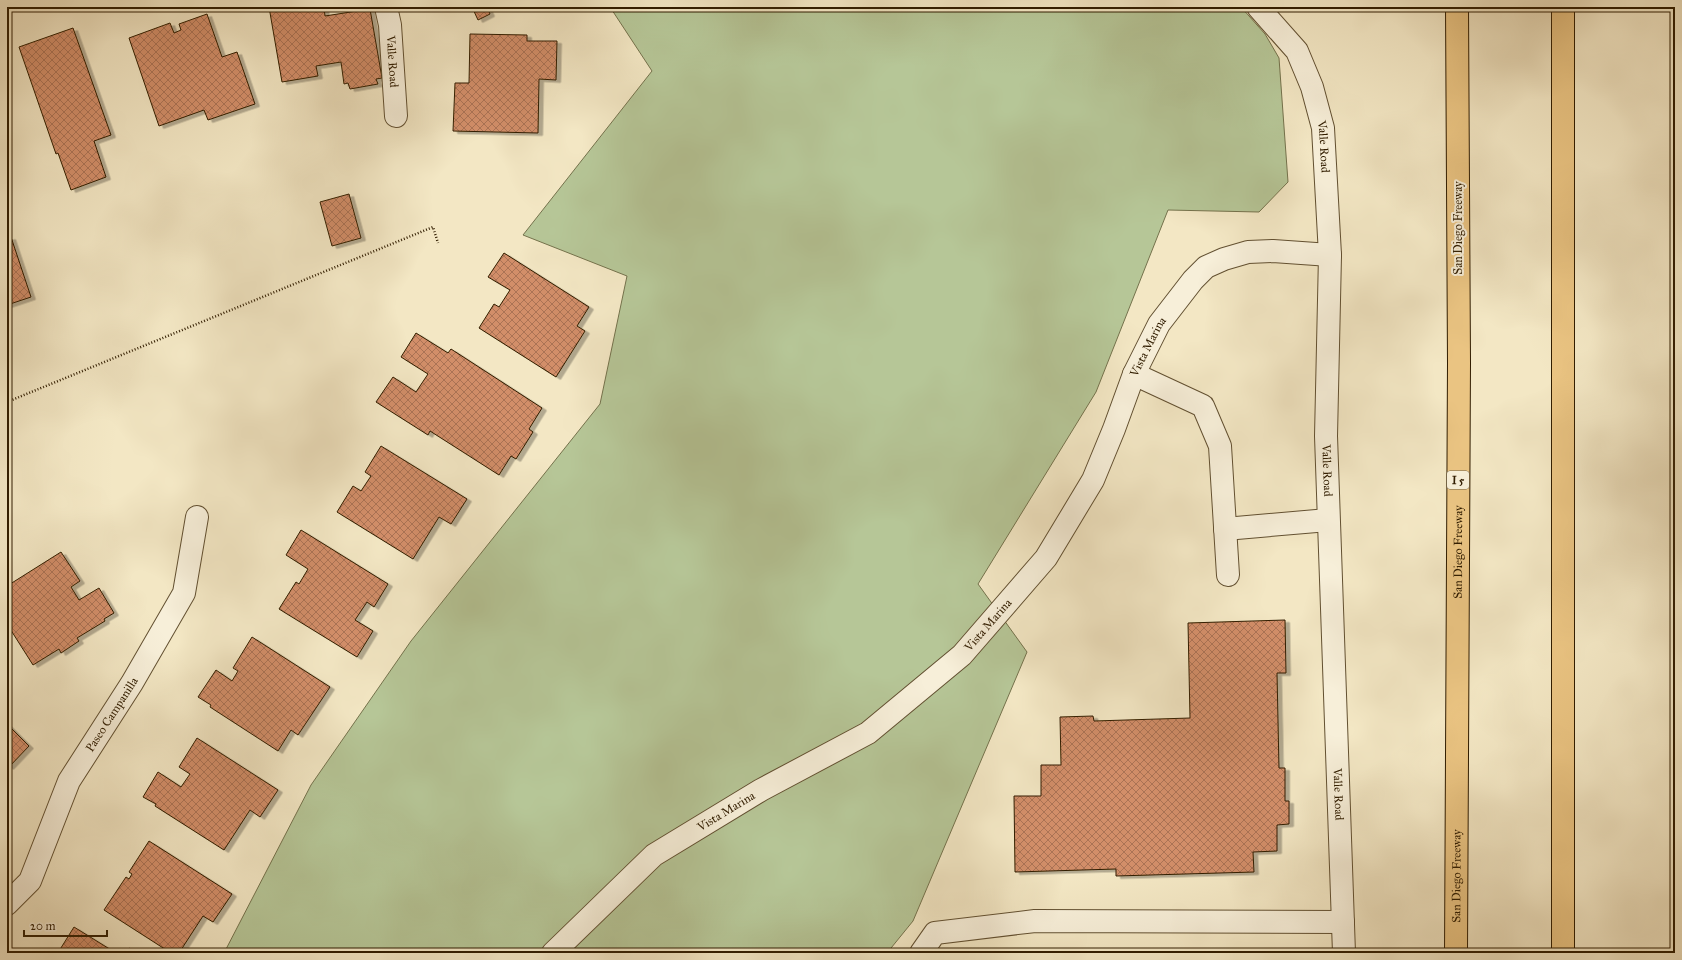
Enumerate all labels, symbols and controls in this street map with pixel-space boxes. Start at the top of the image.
street label: Valle Road [384,34,401,88]
street label: Valle Road [1314,118,1332,173]
street label: San Diego Freeway [1451,181,1466,275]
street label: Vista Marina [1126,313,1169,380]
street label: Valle Road [1319,443,1335,497]
road number: I 5 [1447,471,1469,489]
street label: San Diego Freeway [1451,505,1466,599]
street label: Vista Marina [961,595,1015,655]
street label: Paseo Campanilla [83,674,141,754]
street label: Valle Road [1331,767,1346,821]
street label: Vista Marina [694,788,758,835]
street label: San Diego Freeway [1449,829,1464,923]
scale bar [24,912,107,938]
text: 20 m [30,919,56,933]

